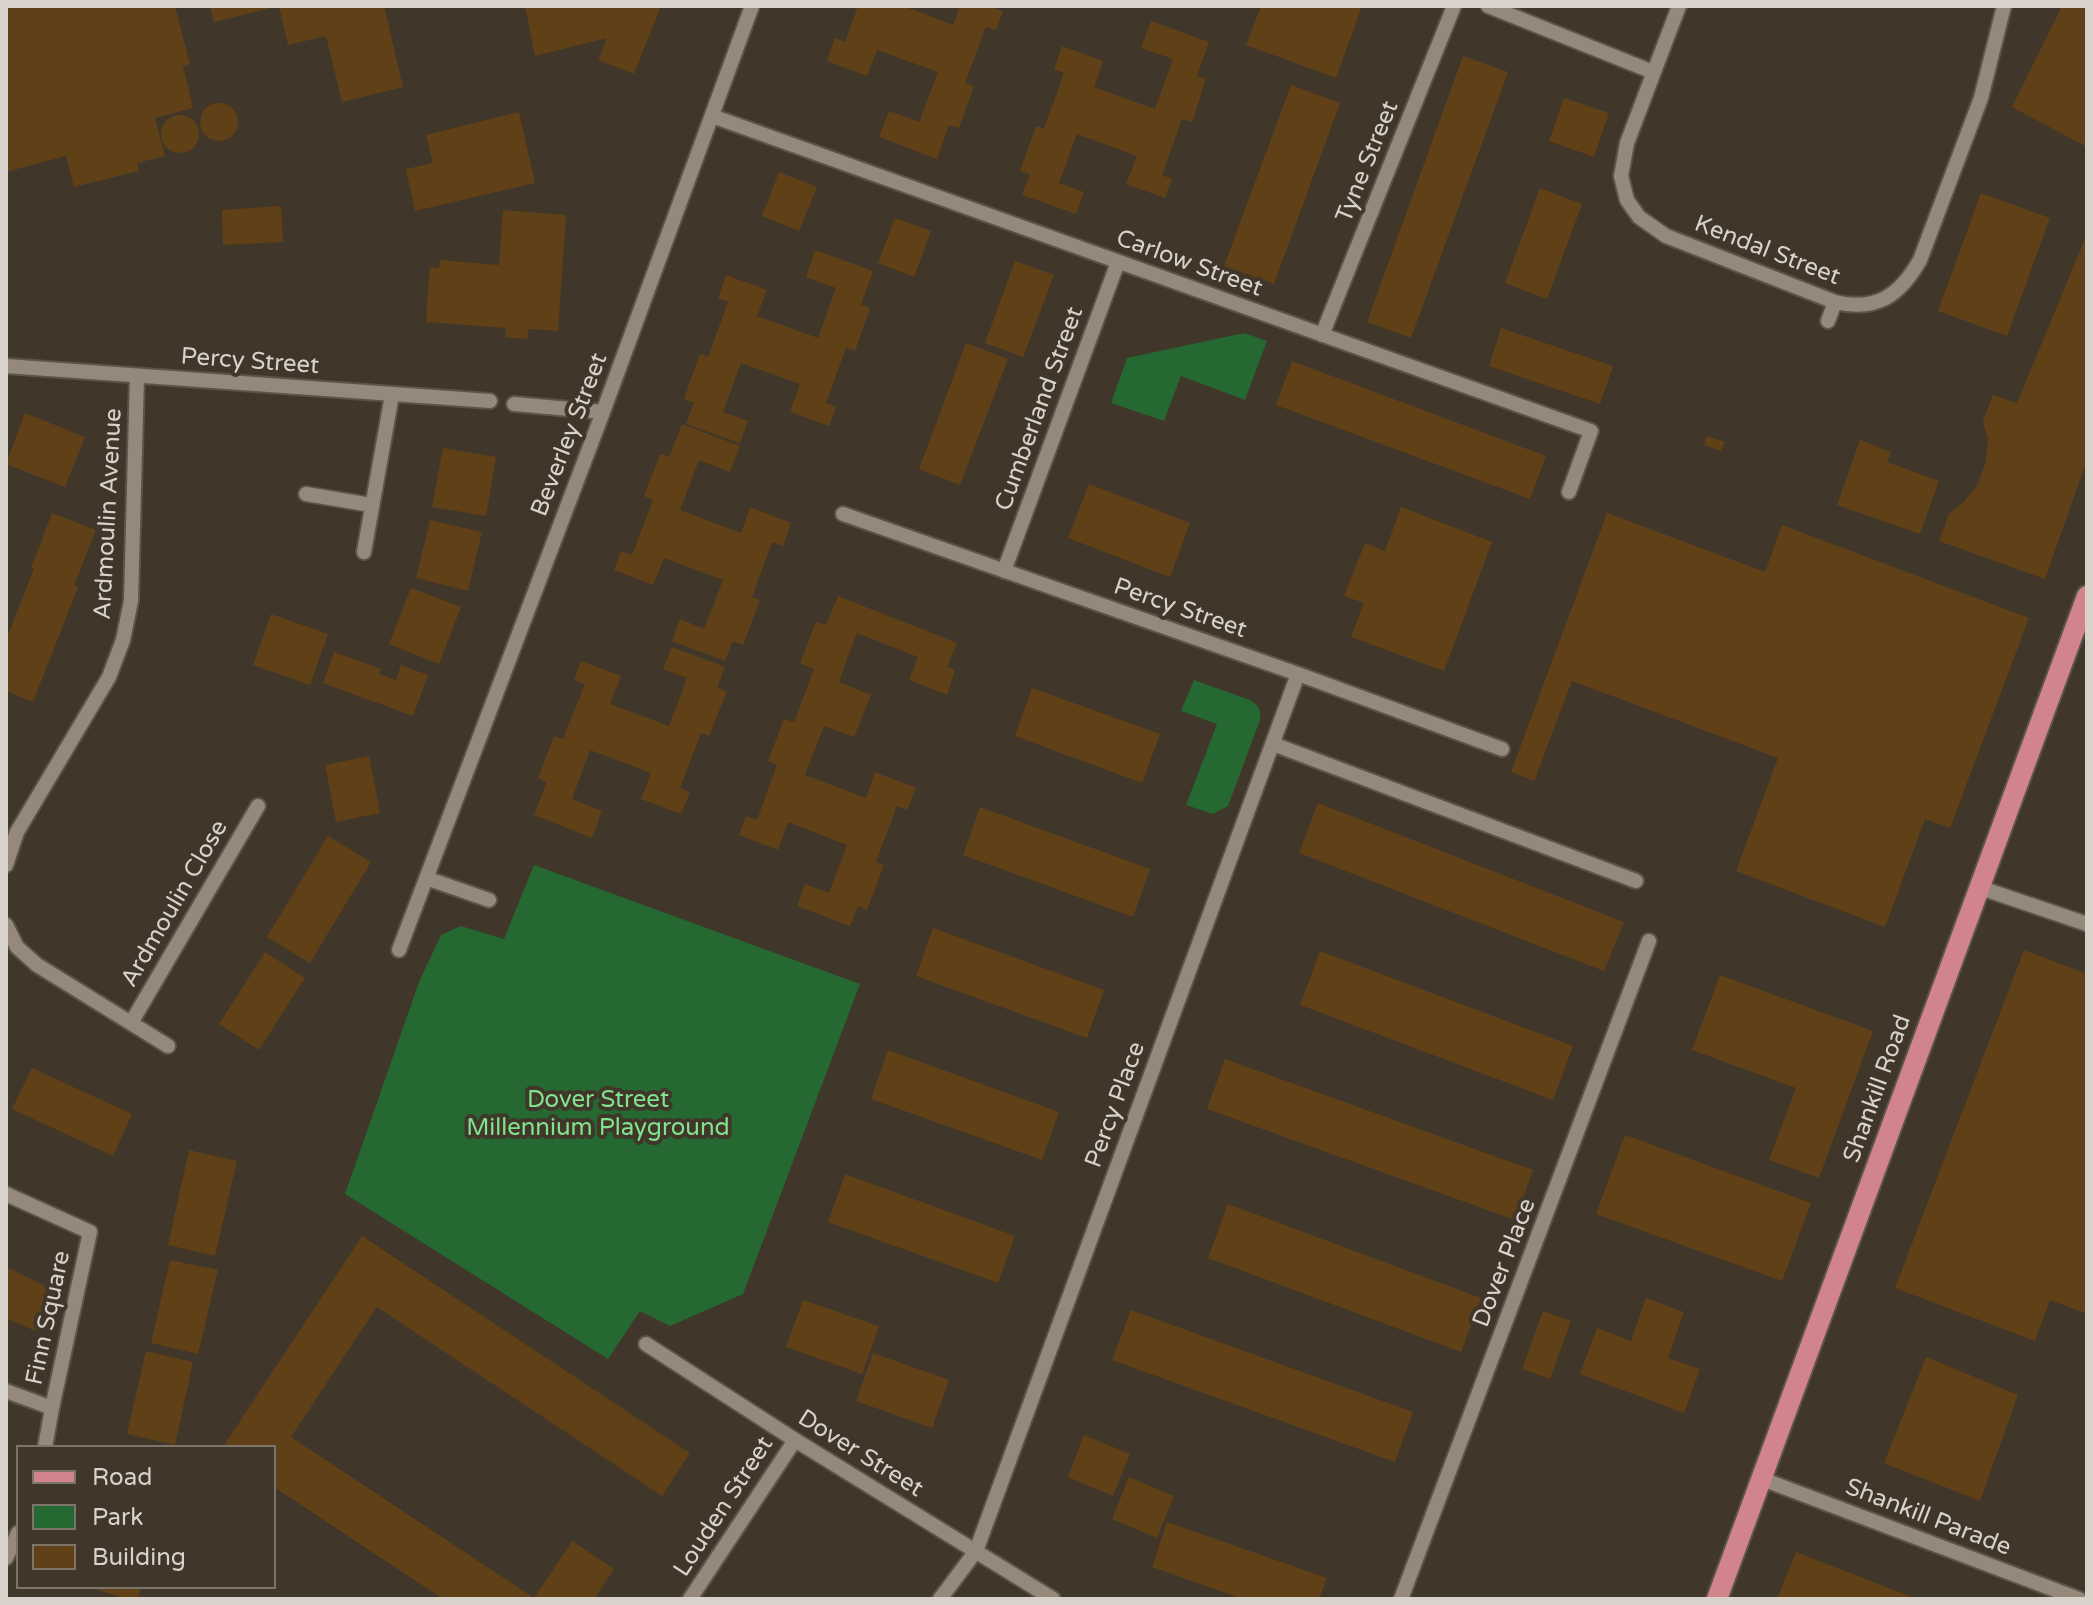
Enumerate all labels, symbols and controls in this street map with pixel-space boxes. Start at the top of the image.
street label: Tyne Street [1331,97,1405,227]
street label: Kendal Street [1690,210,1844,292]
street label: Carlow Street [1112,224,1266,304]
street label: Cumberland Street [990,303,1090,515]
street label: Percy Street [180,343,320,381]
street label: Beverley Street [526,349,614,521]
street label: Ardmoulin Avenue [89,408,129,620]
street label: Percy Street [1110,573,1250,645]
street label: Ardmoulin Close [115,815,235,993]
street label: Shankill Road [1838,1011,1918,1167]
street label: Percy Place [1080,1038,1152,1172]
park label: Dover Street Millennium Playground [466,1087,730,1143]
street label: Dover Place [1467,1195,1543,1331]
street label: Finn Square [21,1248,77,1388]
street label: Dover Street [792,1404,928,1504]
street label: Louden Street [668,1432,780,1582]
legend [16,1445,276,1589]
text: Road [92,1463,152,1492]
street label: Shankill Parade [1841,1473,2015,1563]
text: Park [92,1503,143,1532]
text: Building [92,1543,186,1572]

